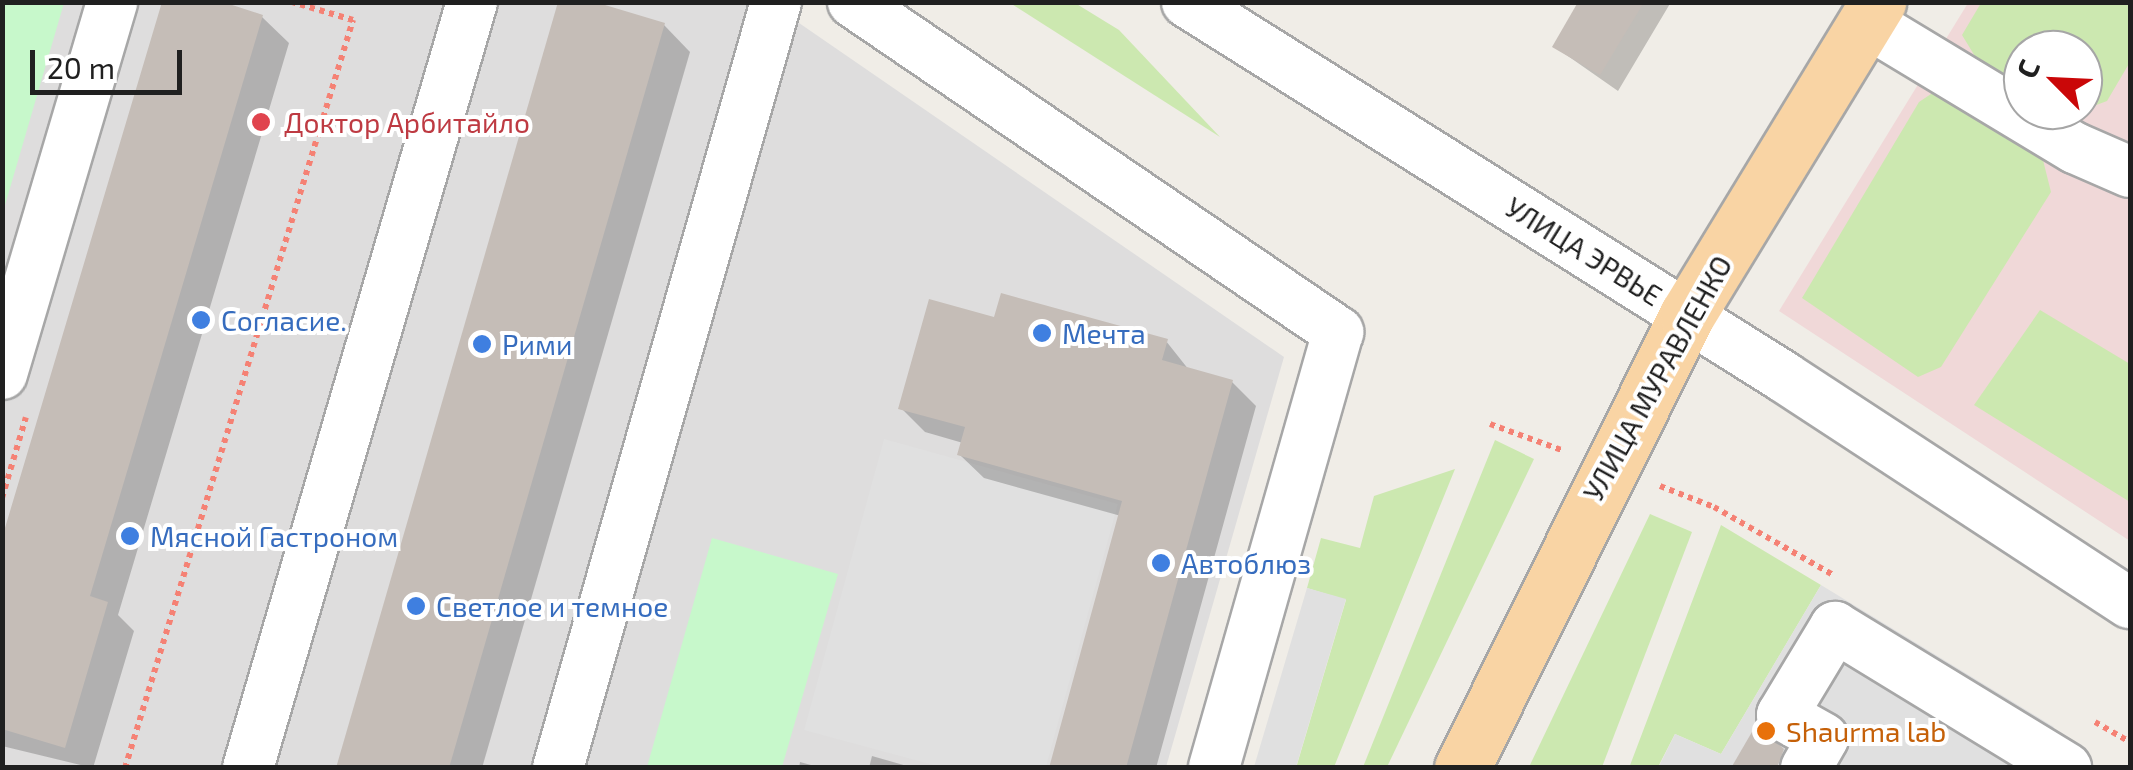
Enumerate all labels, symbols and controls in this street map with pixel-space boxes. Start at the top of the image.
scale bar [35,30,188,92]
north arrow [2003,30,2103,130]
text: 20 m [47,49,115,85]
text: С [2009,54,2046,83]
place label: Доктор Арбитайло [284,105,530,139]
marker: Доктор Арбитайло [248,109,274,135]
street label: УЛИЦА ЭРВЬЕ [1500,190,1668,312]
street label: УЛИЦА МУРАВЛЕНКО [1576,250,1738,506]
place label: Согласие. [221,303,347,337]
marker: Согласие. [190,309,212,331]
place label: Мечта [1062,316,1146,350]
marker: Мечта [1031,322,1053,344]
place label: Рими [502,327,572,361]
marker: Рими [471,333,493,355]
place label: Мясной Гастроном [150,519,398,553]
marker: Мясной Гастроном [119,525,141,547]
place label: Автоблюз [1181,546,1311,580]
marker: Автоблюз [1150,552,1172,574]
place label: Светлое и темное [436,589,668,623]
marker: Светлое и темное [405,595,427,617]
place label: Shaurma lab [1786,714,1946,748]
marker: Shaurma lab [1755,720,1777,742]

